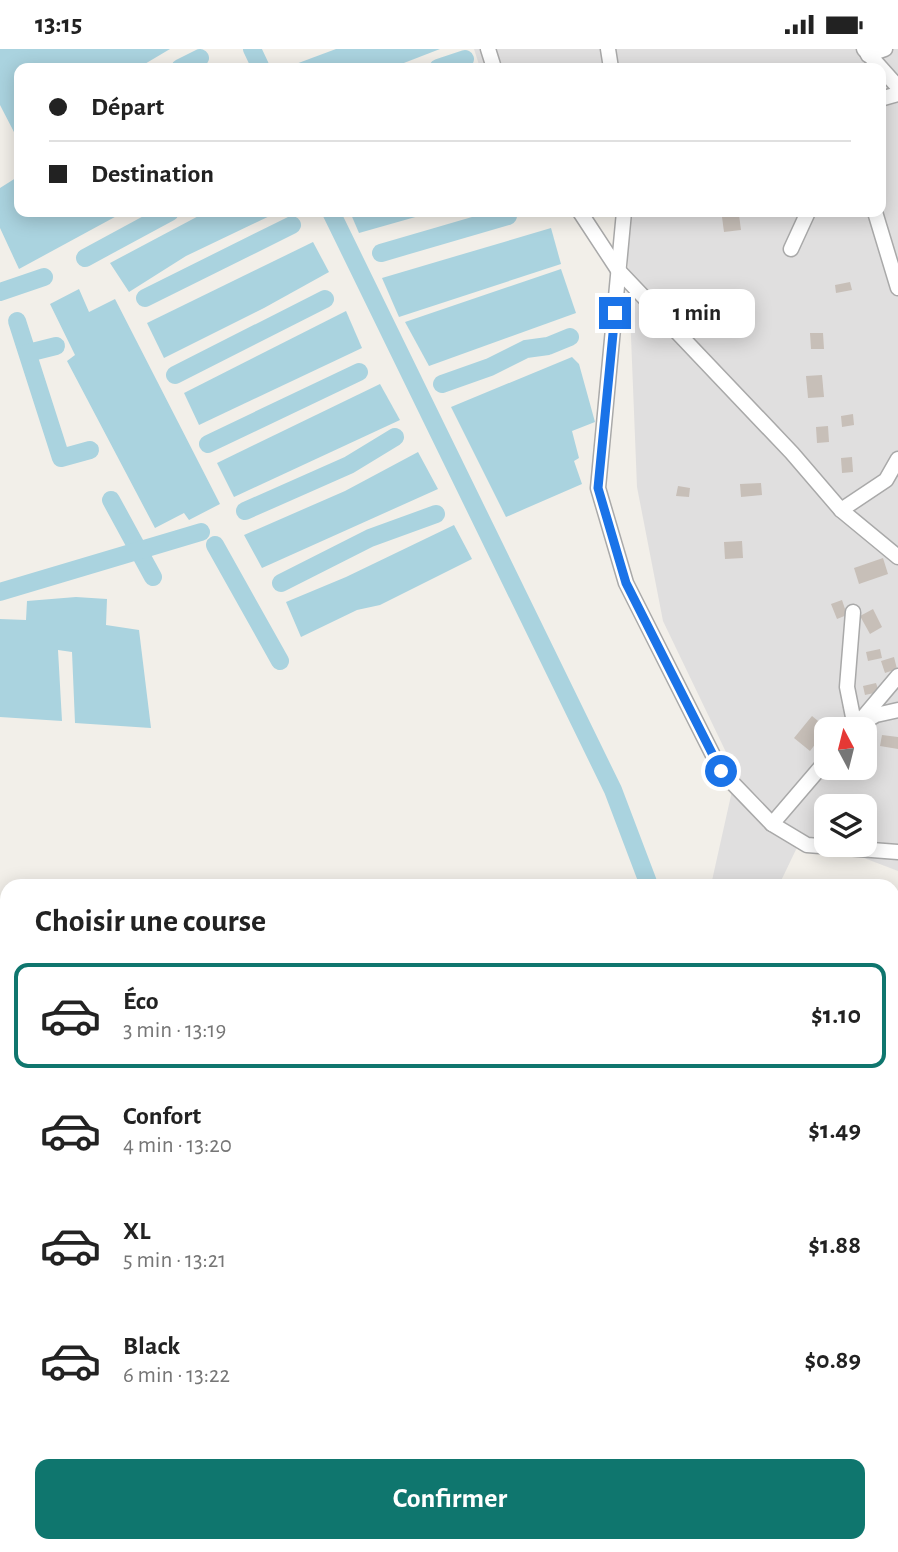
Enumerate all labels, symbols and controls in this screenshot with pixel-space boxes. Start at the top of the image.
text: 13:15 [35,11,82,37]
text: Départ [91,94,164,120]
text: Destination [91,161,214,187]
callout: 1 min [640,289,755,337]
route end [599,297,631,329]
text: 1 min [673,302,721,325]
north arrow [814,717,877,781]
map controls [814,717,877,857]
route start [705,755,737,787]
button: layers [814,794,877,857]
text: Choisir une course [35,905,266,937]
icon: car [39,984,102,1047]
text: Éco [123,988,159,1014]
text: $1.10 [811,1002,861,1028]
text: 3 min · 13:19 [123,1019,226,1042]
icon: car [39,1099,102,1162]
text: Confort [123,1103,201,1129]
text: $1.49 [808,1117,861,1143]
text: 4 min · 13:20 [123,1134,232,1157]
icon: car [39,1214,102,1277]
text: XL [123,1218,150,1244]
text: $1.88 [808,1232,861,1258]
text: 5 min · 13:21 [123,1249,226,1272]
icon: car [39,1329,102,1392]
text: Black [123,1333,180,1359]
text: $0.89 [804,1347,861,1373]
text: 6 min · 13:22 [123,1364,230,1387]
button: Confirmer [35,1459,865,1539]

